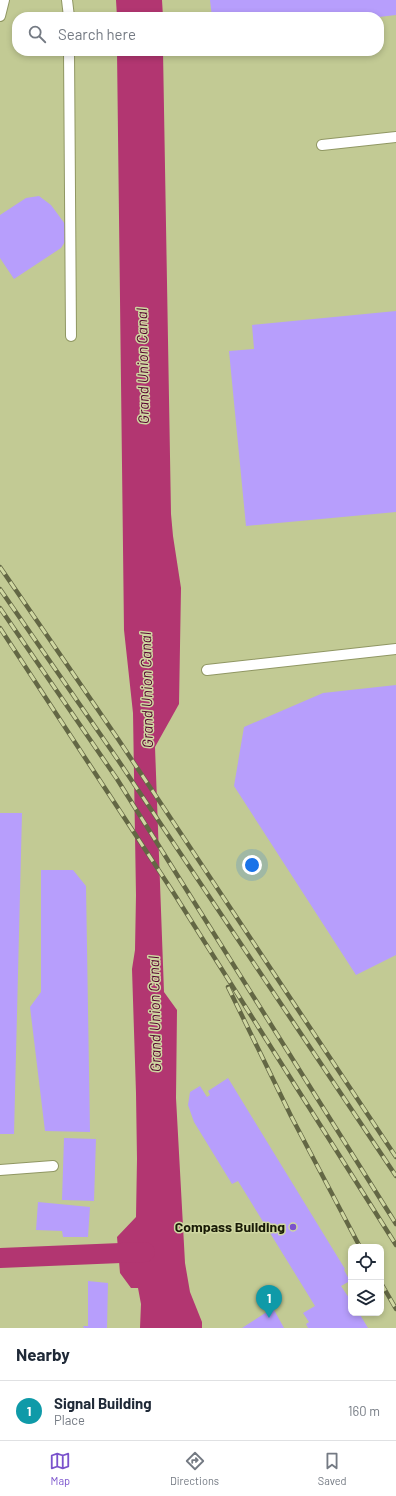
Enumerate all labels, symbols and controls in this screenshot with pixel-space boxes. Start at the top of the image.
search box [12,12,384,56]
icon: search [26,23,48,45]
text: Search here [58,25,136,43]
water label: Grand Union Canal [132,307,152,424]
water label: Grand Union Canal [136,631,156,748]
your location [242,855,262,875]
water label: Grand Union Canal [144,955,164,1072]
place label: Compass Building [175,1218,285,1235]
marker: Compass Building [288,1222,298,1232]
map controls [348,1244,384,1316]
button: locate [348,1244,384,1280]
button: layers [348,1280,384,1316]
pin: 1 [256,1285,282,1318]
text: Nearby [16,1344,70,1364]
text: Signal Building [54,1394,152,1412]
text: 1 [27,1403,31,1419]
text: 160 m [348,1403,380,1419]
text: Place [54,1412,85,1428]
tab: Map [49,1450,71,1487]
tab: Directions [170,1450,219,1487]
tab: Saved [318,1450,347,1487]

